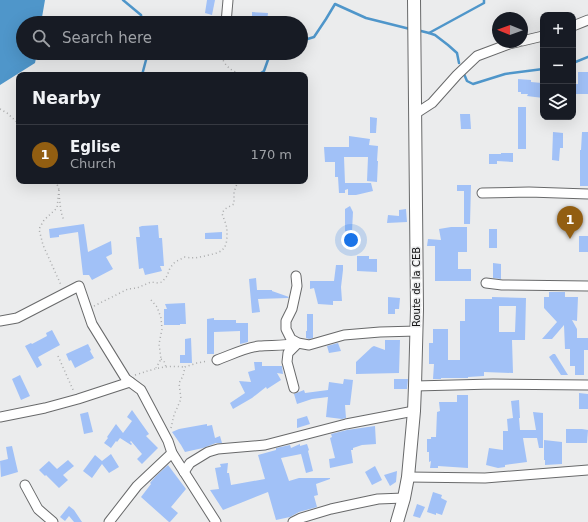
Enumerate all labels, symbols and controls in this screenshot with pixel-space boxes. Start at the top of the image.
north arrow [492,12,528,48]
map controls [540,12,576,120]
button: + [540,12,576,48]
search box [16,16,308,60]
icon: search [30,27,52,49]
text: Search here [62,29,152,47]
button: − [540,48,576,84]
button: layers [540,84,576,120]
text: Nearby [32,88,101,108]
text: Eglise [70,138,120,156]
text: 1 [40,147,50,162]
text: 170 m [250,147,292,162]
text: Church [70,156,116,171]
pin: 1 [557,206,583,239]
your location [341,230,361,250]
street label: Route de la CEB [411,247,422,327]

